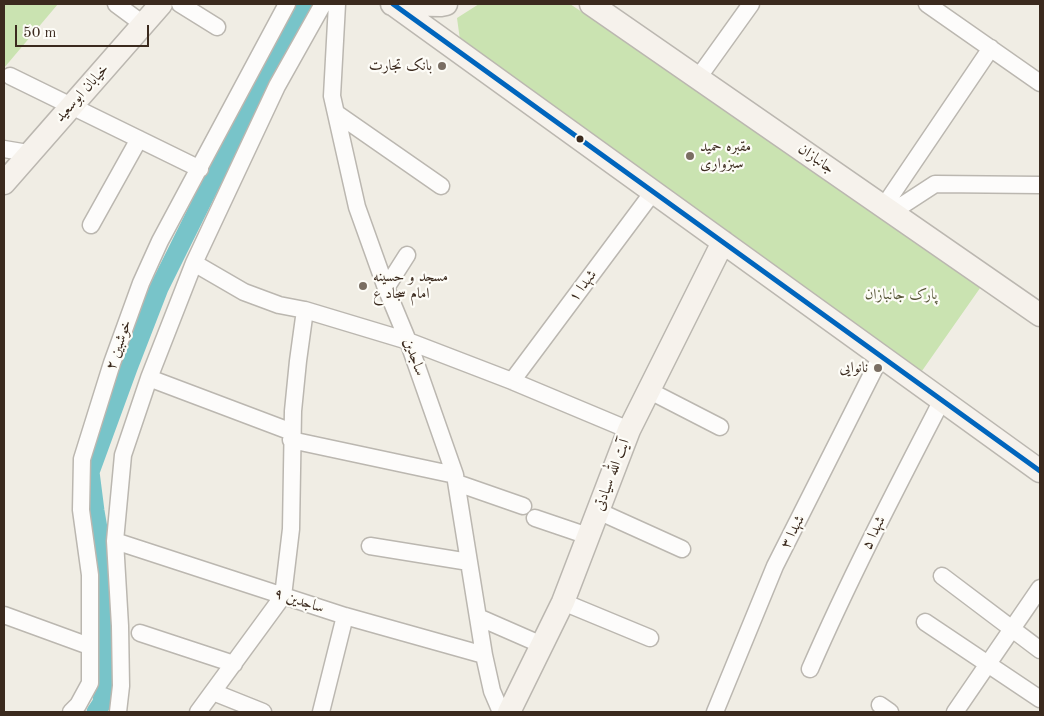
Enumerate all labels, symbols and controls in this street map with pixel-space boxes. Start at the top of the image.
scale bar [18,15,151,47]
text: 50 m [23,26,57,41]
place label: بانک تجارت [369,57,432,75]
street label: خیابان ابوسعید [51,60,113,126]
marker: بانک تجارت [436,60,448,72]
unlabelled marker [575,134,585,144]
place label: مقبره حمید سبزواری [700,138,751,173]
street label: جانبازان [794,140,838,178]
marker: مقبره حمید سبزواری [684,150,696,162]
street label: شهدا ۱ [565,266,601,306]
place label: مسجد و حسینه امام سجاد ع [373,268,448,303]
marker: مسجد و حسینه امام سجاد ع [357,280,369,292]
park label: پارک جانبازان [865,286,937,304]
street label: خوشبین ۲ [102,318,136,372]
street label: ساجدین [399,336,429,378]
place label: نانوایی [839,359,868,377]
marker: نانوایی [872,362,884,374]
street label: آیت الله سیادتی [590,437,634,513]
street label: شهدا ۳ [777,512,809,552]
street label: شهدا ۵ [858,513,890,553]
street label: ساجدین ۹ [272,584,326,618]

